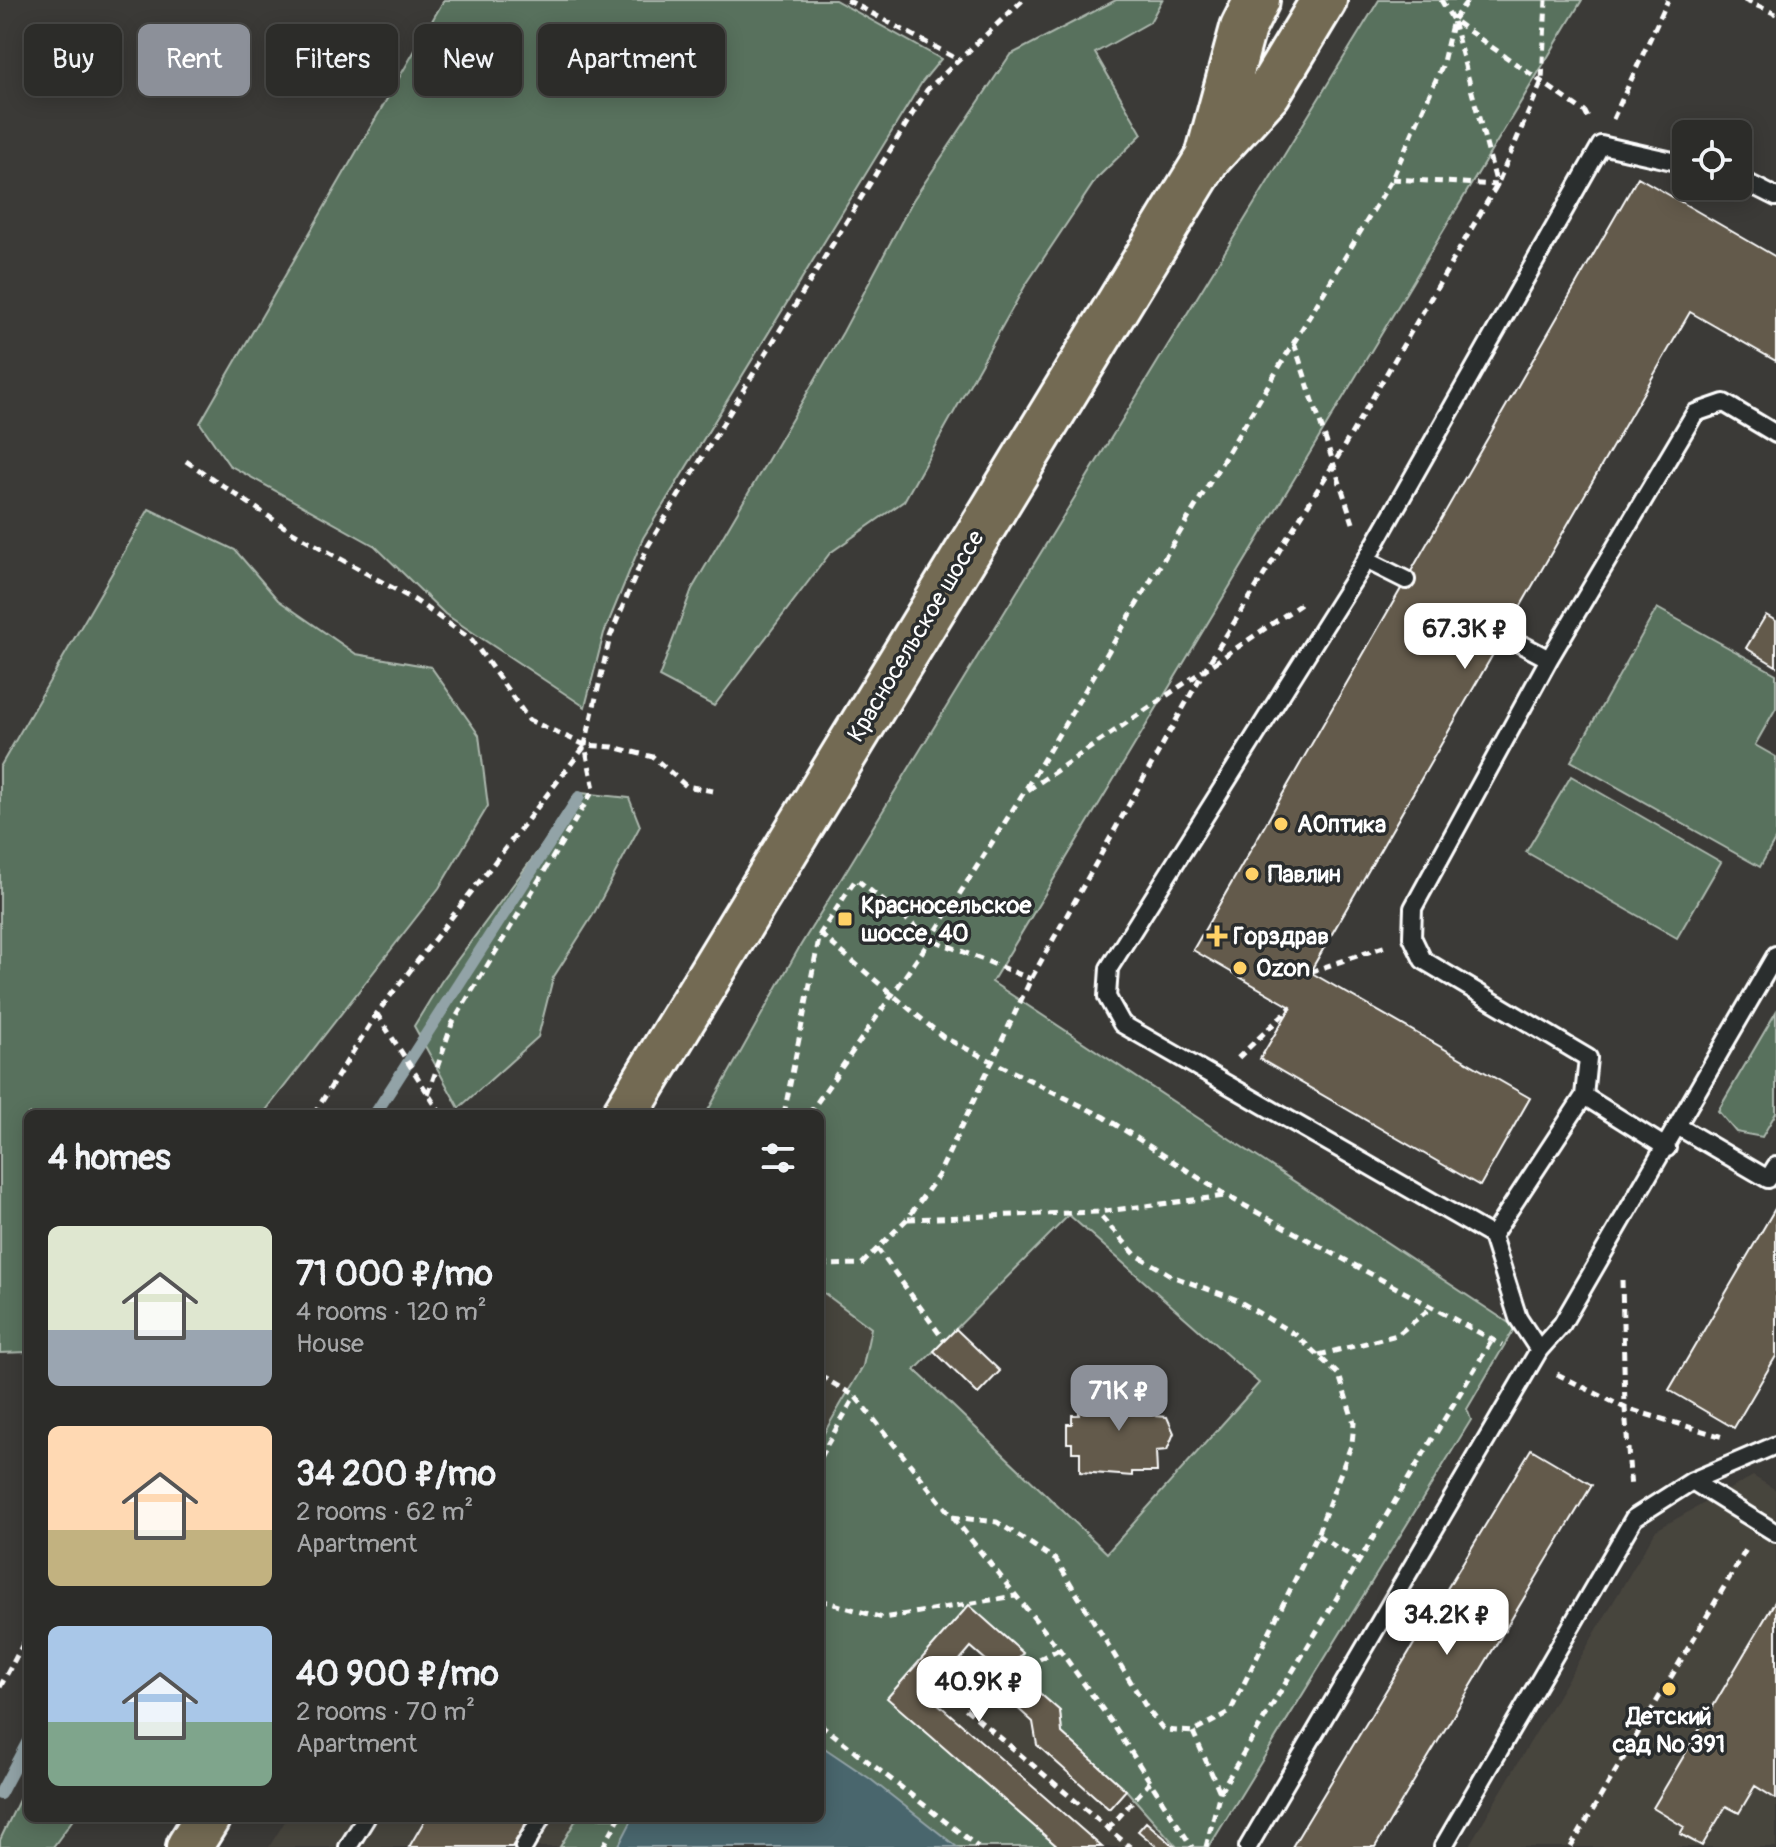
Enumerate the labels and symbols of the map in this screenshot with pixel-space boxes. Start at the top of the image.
street label: Красносельское шоссе [841,525,991,747]
pin: 67.3K ₽ [1391,603,1539,671]
place label: АОптика [1297,810,1386,839]
marker: АОптика [1272,815,1290,833]
place label: Павлин [1268,860,1341,889]
marker: Павлин [1243,865,1261,883]
place label: Красносельское шоссе, 40 [861,891,1032,948]
marker: Красносельское шоссе, 40 [836,910,854,928]
place label: Горздрав [1233,922,1329,951]
marker: Горздрав [1208,927,1226,945]
place label: Ozon [1256,954,1310,983]
marker: Ozon [1231,959,1249,977]
pin: 71K ₽ [1063,1365,1175,1433]
pin: 34.2K ₽ [1373,1589,1521,1657]
pin: 40.9K ₽ [905,1656,1053,1724]
marker: Детский сад № 391 [1660,1680,1678,1698]
place label: Детский сад № 391 [1612,1702,1725,1759]

